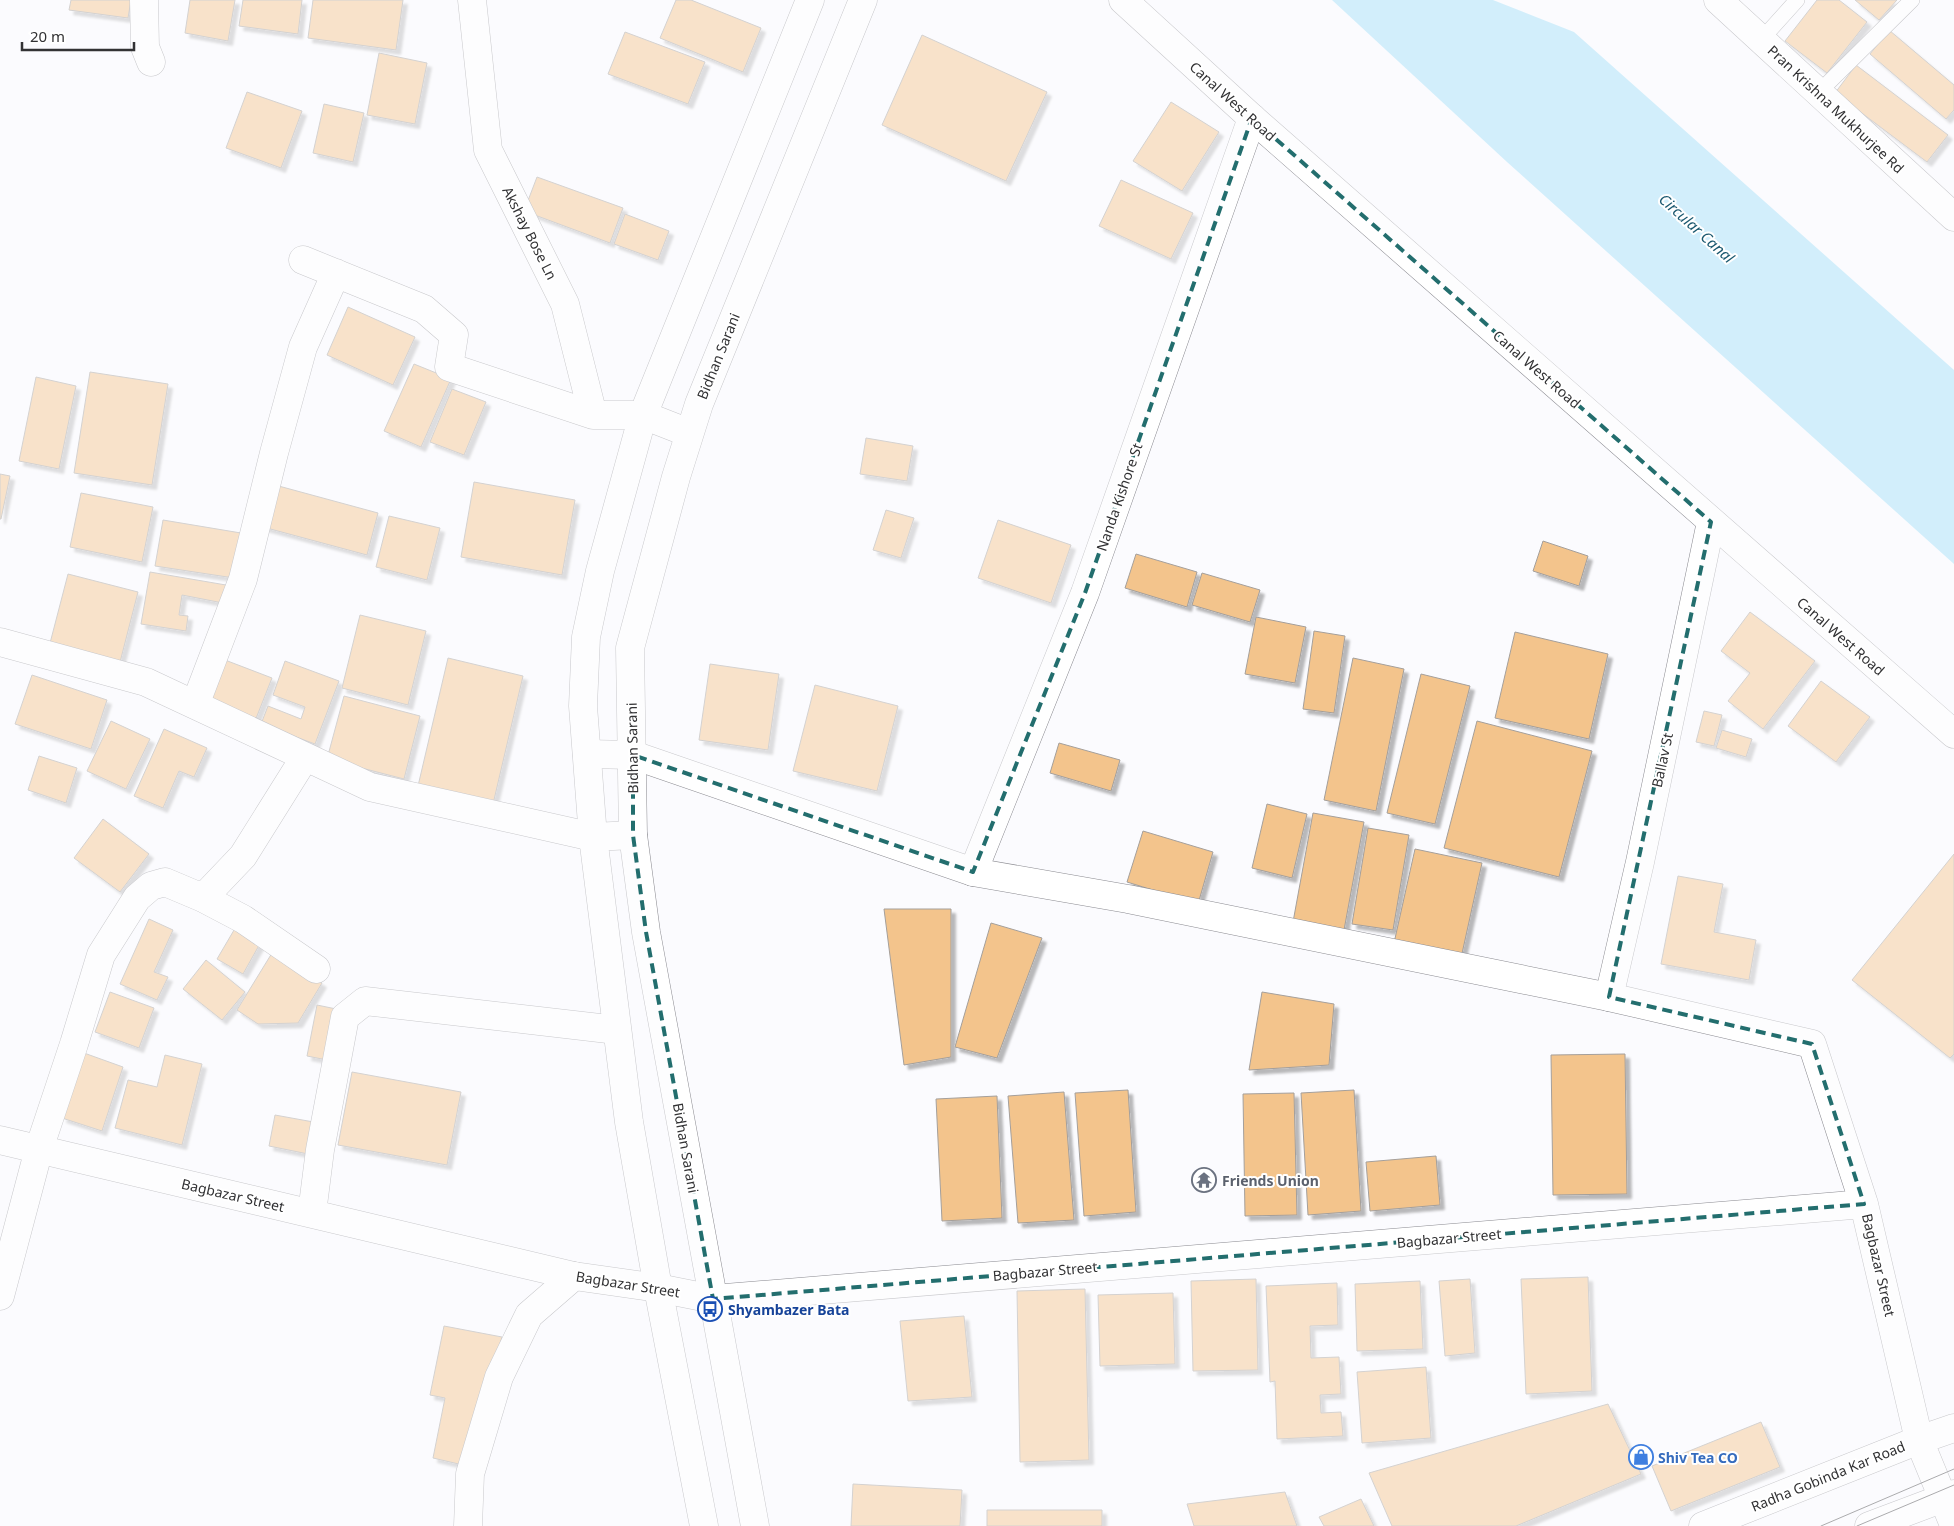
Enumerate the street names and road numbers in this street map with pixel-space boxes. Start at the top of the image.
street label: Pran Krishna Mukhurjee Rd [1764,41,1908,177]
street label: Canal West Road [1186,57,1280,145]
street label: Akshay Bose Ln [498,183,562,283]
street label: Bidhan Sarani [692,310,744,402]
street label: Canal West Road [1489,326,1585,412]
street label: Nanda Kishore St [1092,440,1146,554]
street label: Canal West Road [1793,593,1889,679]
street label: Bidhan Sarani [622,702,642,794]
street label: Ballav St [1647,731,1677,789]
street label: Bidhan Sarani [669,1101,703,1195]
street label: Bagbazar Street [180,1174,286,1216]
street label: Bagbazar Street [1858,1212,1900,1318]
street label: Bagbazar Street [1396,1224,1502,1252]
street label: Bagbazar Street [992,1257,1098,1285]
street label: Bagbazar Street [575,1266,681,1302]
street label: Radha Gobinda Kar Road [1748,1436,1908,1516]

